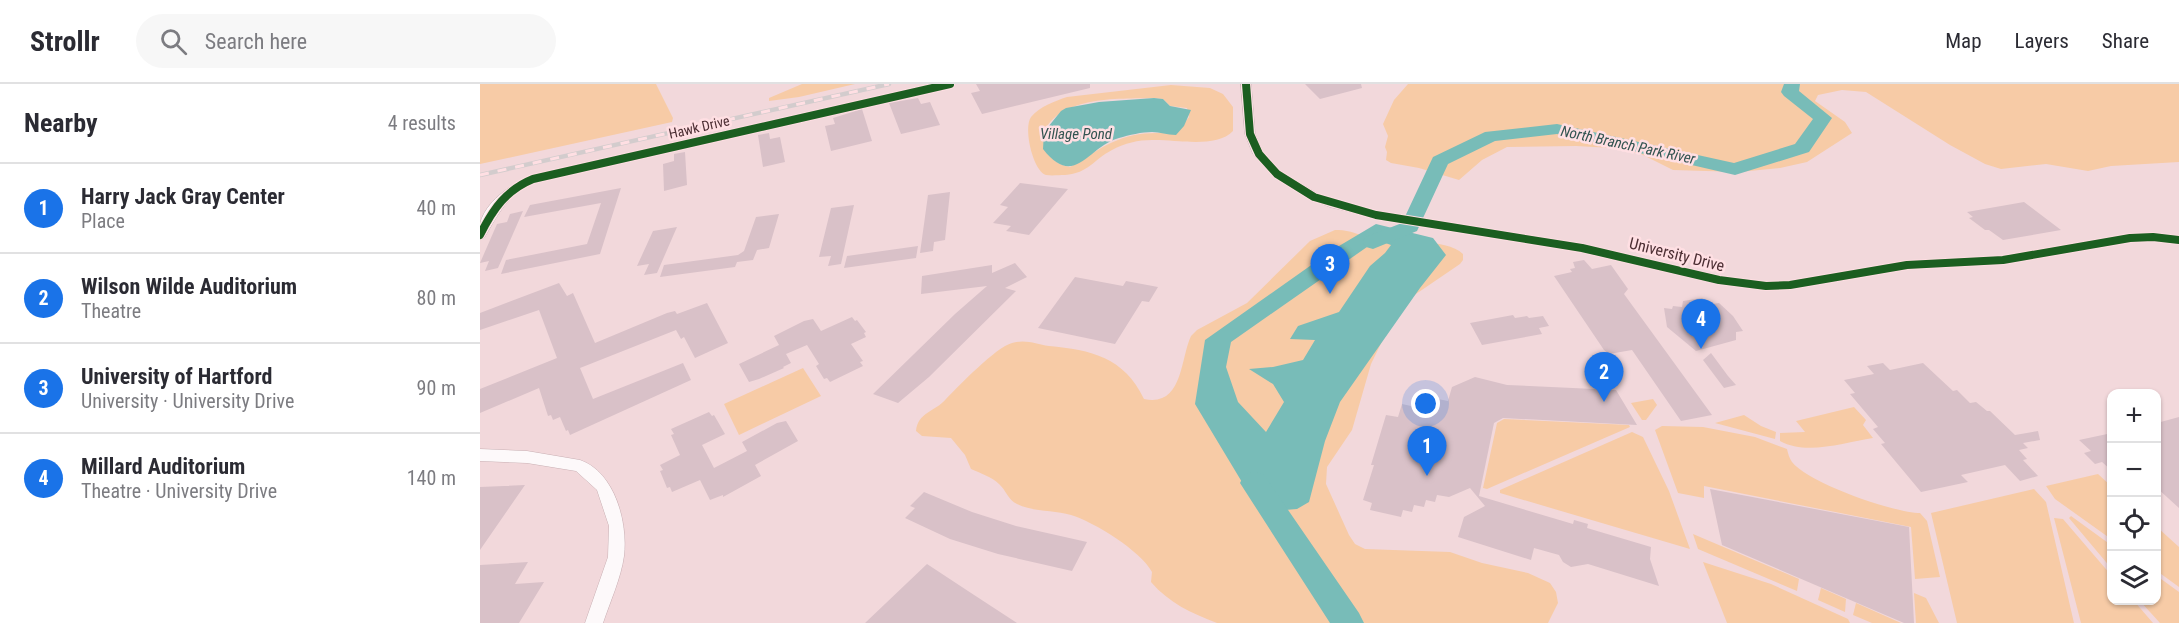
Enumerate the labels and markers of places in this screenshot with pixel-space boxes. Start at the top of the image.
pin: 3 [1310,244,1350,294]
pin: 4 [1682,300,1720,349]
pin: 2 [1584,352,1624,402]
pin: 1 [1408,426,1446,476]

